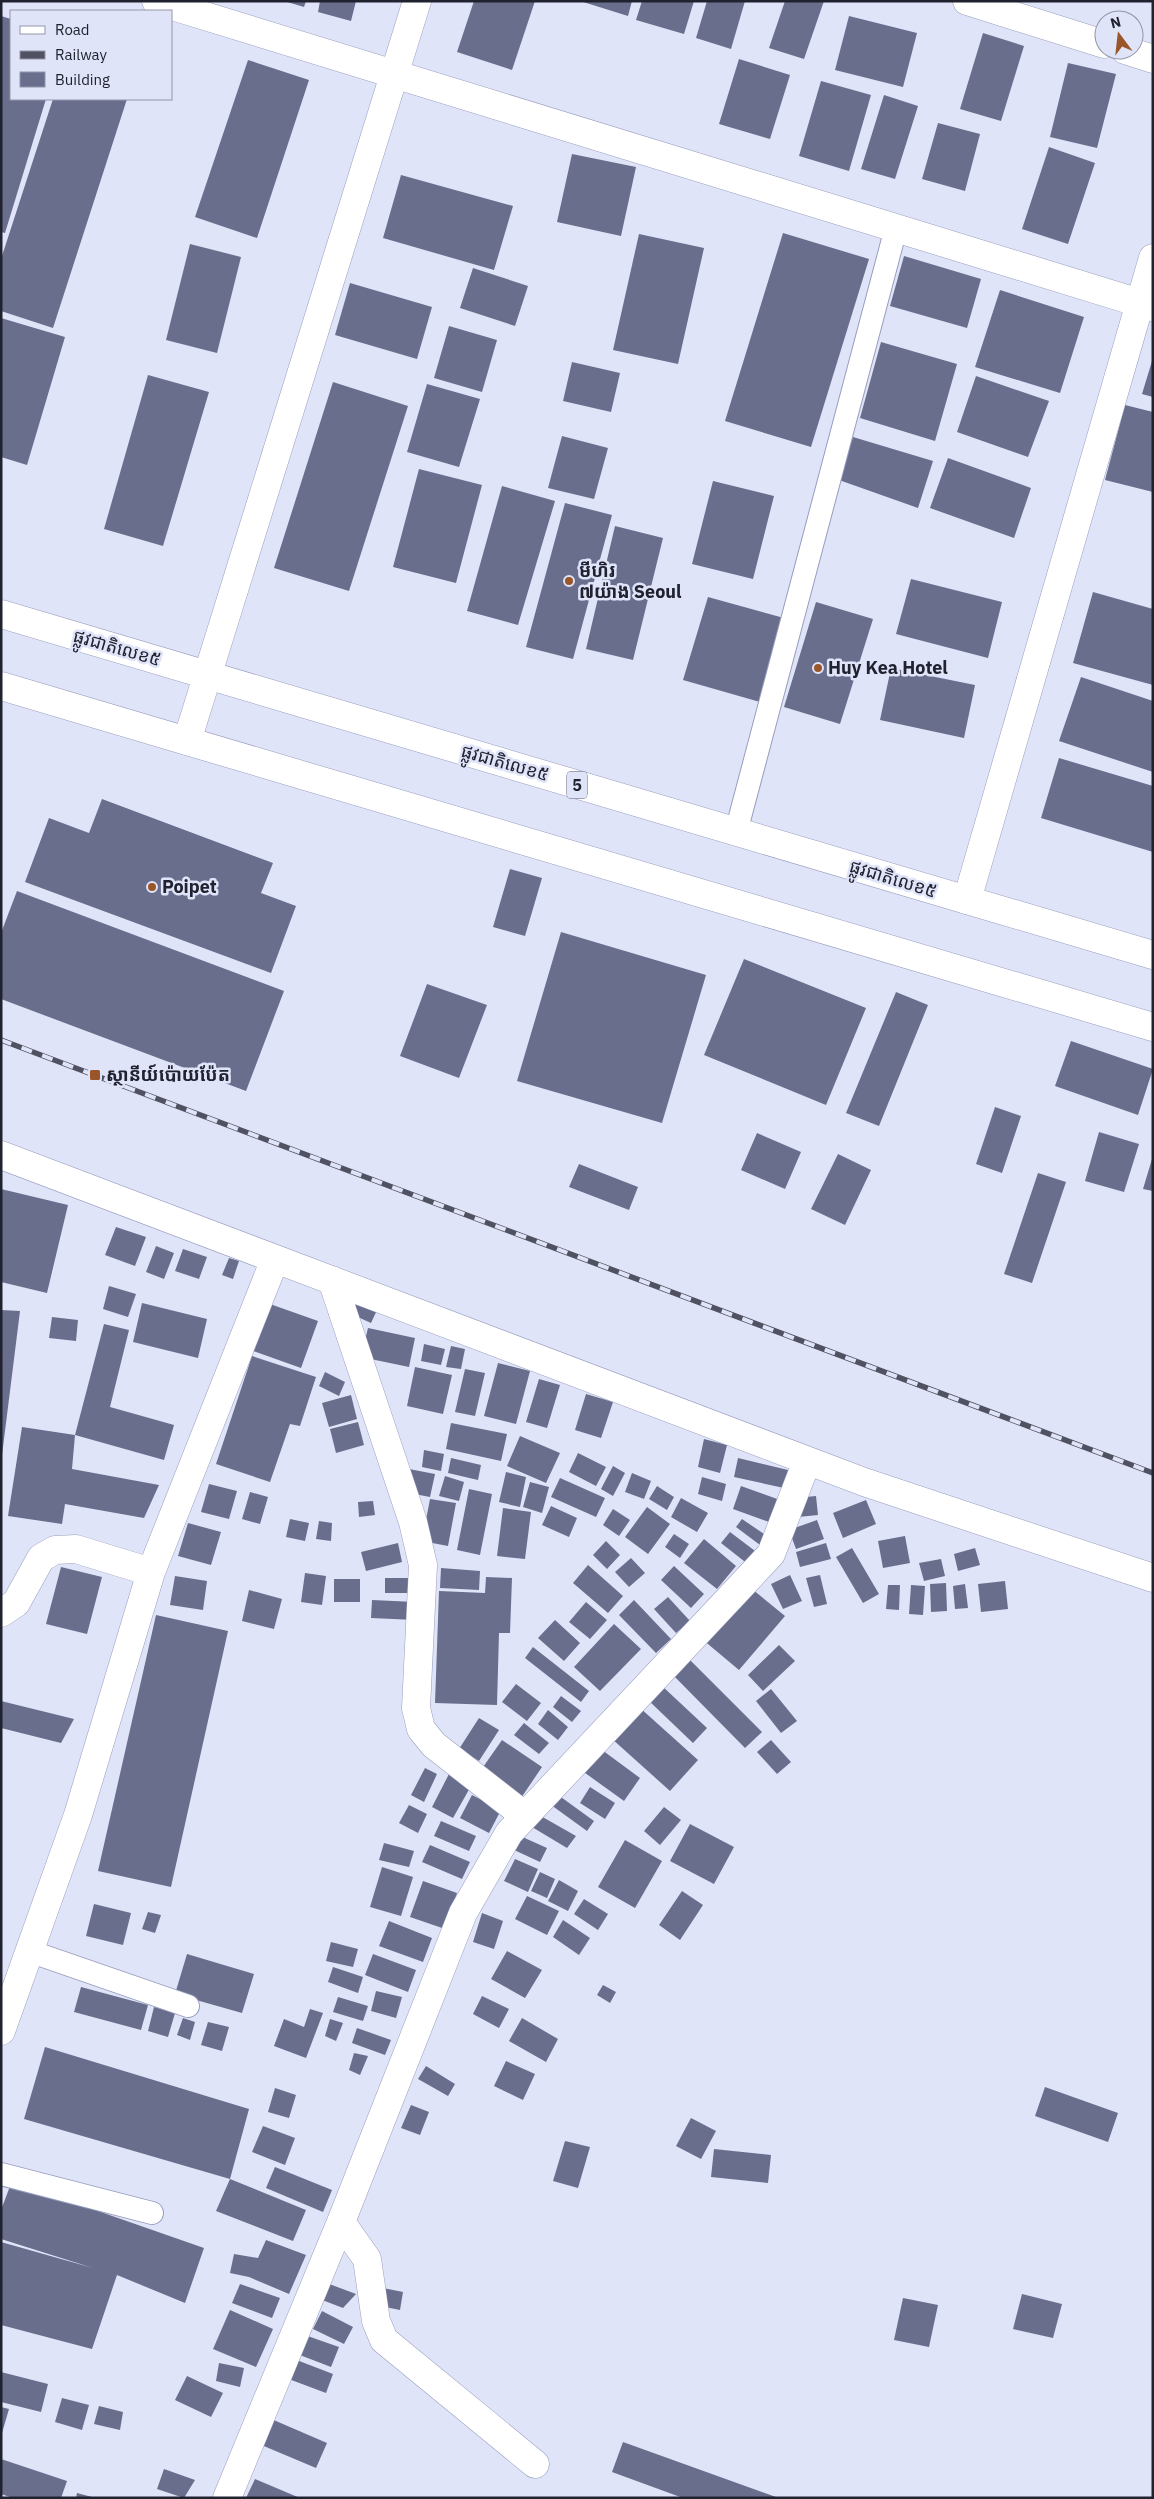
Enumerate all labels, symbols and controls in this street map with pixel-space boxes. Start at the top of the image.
legend [10,10,172,100]
north arrow [1094,10,1144,60]
text: N [1108,12,1123,32]
text: Road [55,20,90,39]
text: Railway [55,45,108,64]
text: Building [55,70,110,89]
place label: មីហិរ ៧យ៉ាង Seoul [579,559,682,603]
marker: មីហិរ ៧យ៉ាង Seoul [563,575,575,587]
street label: ផ្លូវជាតិលេខ៥ [69,624,164,676]
place label: Huy Kea Hotel [828,656,948,679]
marker: Huy Kea Hotel [812,662,824,674]
street label: ផ្លូវជាតិលេខ៥ [457,739,552,791]
road number: 5 [567,772,587,798]
street label: ផ្លូវជាតិលេខ៥ [845,854,940,908]
place label: Poipet [162,875,217,898]
marker: Poipet [146,881,158,893]
place label: ស្ថានីយ៍ប៉ោយប៉ែត [106,1063,230,1086]
marker: ស្ថានីយ៍ប៉ោយប៉ែត [88,1068,102,1082]

